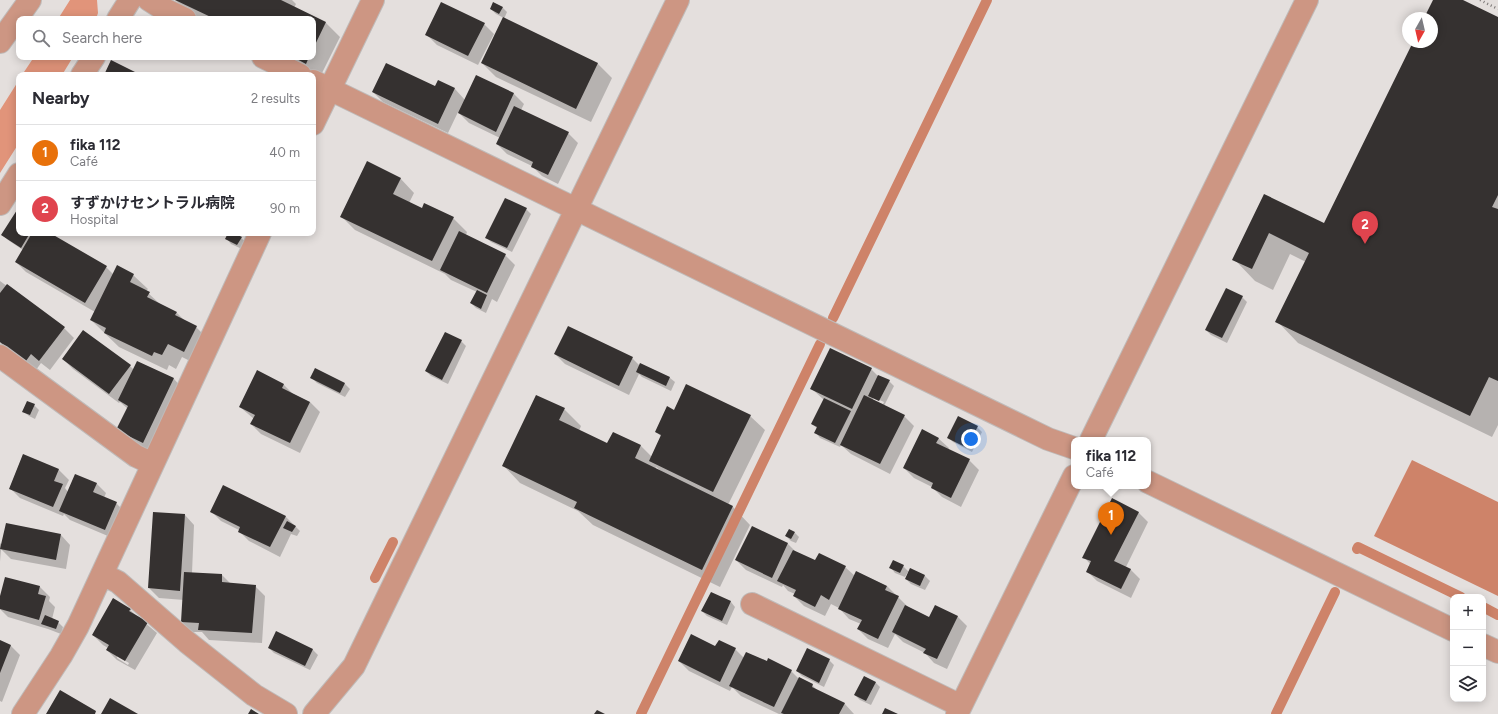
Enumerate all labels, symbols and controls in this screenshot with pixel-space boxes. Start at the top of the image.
north arrow [1402,12,1438,48]
search box [16,16,316,60]
icon: search [30,27,52,49]
text: Search here [62,29,142,47]
text: Nearby [32,88,90,108]
text: 2 results [251,91,300,106]
text: fika 112 [70,136,120,154]
text: 1 [42,145,48,160]
text: 40 m [269,145,300,160]
text: Café [70,154,98,169]
text: すずかけセントラル病院 [70,194,235,212]
text: 2 [41,201,49,216]
text: 90 m [270,201,300,216]
pin: 2 [1352,211,1378,244]
text: Hospital [70,212,118,227]
your location [961,429,981,449]
popup [1071,437,1151,489]
text: fika 112 [1086,447,1136,465]
text: Café [1086,465,1114,480]
pin: 1 [1098,502,1124,535]
map controls [1450,594,1486,702]
button: + [1450,594,1486,630]
button: − [1450,630,1486,666]
button: layers [1450,666,1486,702]

